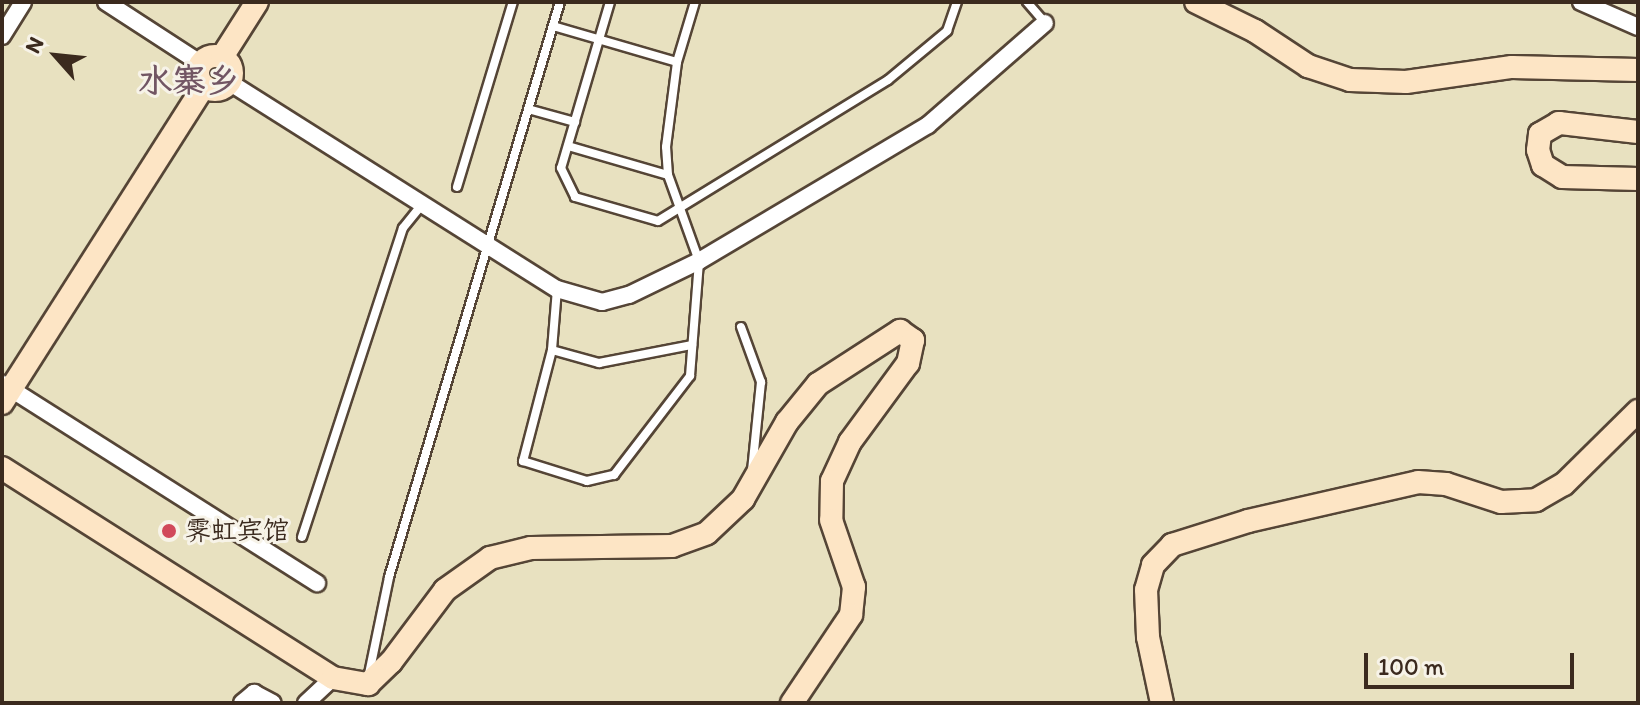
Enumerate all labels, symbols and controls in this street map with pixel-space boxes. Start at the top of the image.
north arrow [16,16,96,96]
text: N [19,32,50,58]
district label: 水寨乡 [138,61,240,101]
place label: 霁虹宾馆 [185,515,289,547]
marker: 霁虹宾馆 [160,522,178,540]
scale bar [1368,637,1578,687]
text: 100 m [1378,652,1444,681]

